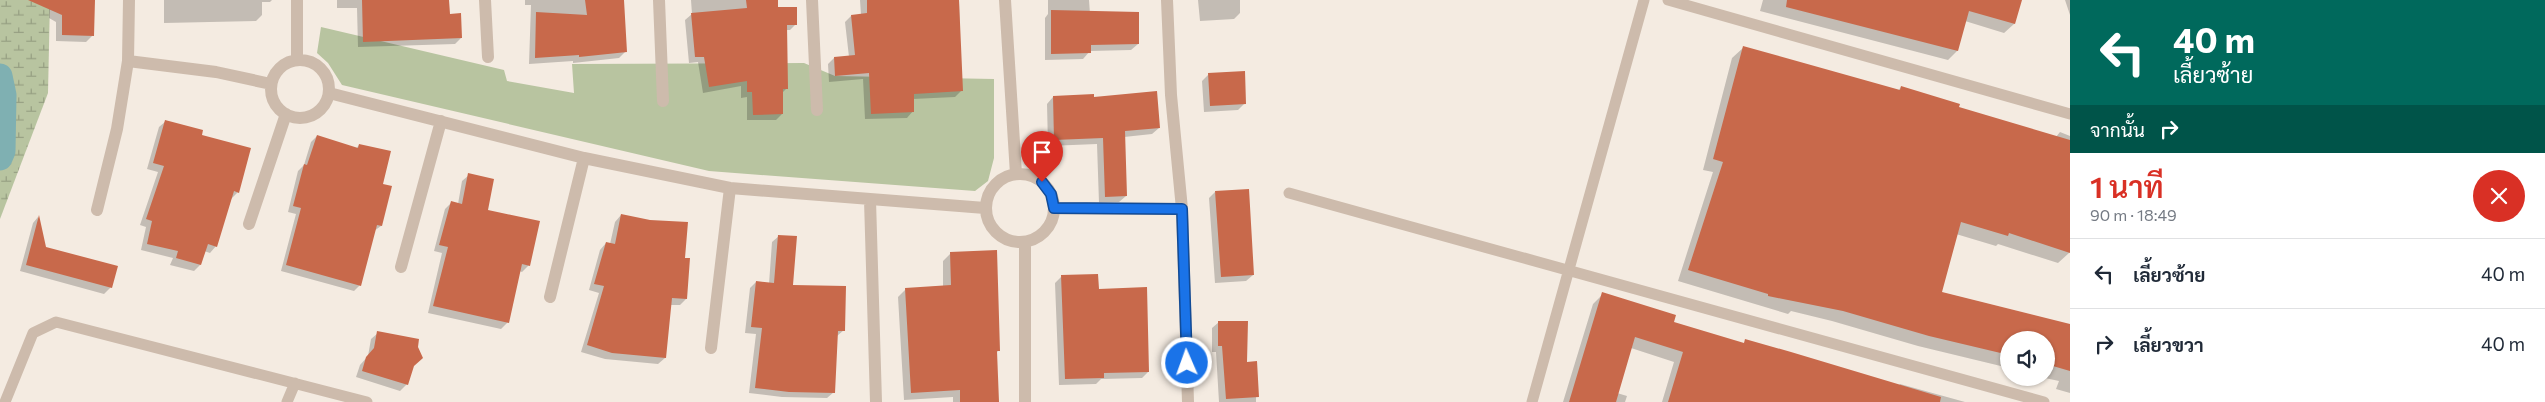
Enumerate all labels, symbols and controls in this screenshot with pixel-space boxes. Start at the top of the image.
text: 40 m [2173,17,2255,60]
icon: left [2090,20,2155,85]
text: เลี้ยวซ้าย [2173,61,2253,88]
icon: right [2155,115,2183,143]
text: จากนั้น [2090,118,2145,141]
pin [1021,131,1063,182]
icon: arrive [1028,138,1056,166]
text: 1 นาที [2090,167,2164,204]
button: close [2473,170,2525,222]
text: 90 m · 18:49 [2090,205,2177,224]
icon: left [2090,260,2118,288]
text: 40 m [2481,262,2525,285]
text: เลี้ยวซ้าย [2133,263,2205,286]
icon: right [2090,330,2118,358]
map controls [2000,331,2055,386]
button: sound [2000,331,2055,386]
text: 40 m [2481,332,2525,355]
text: เลี้ยวขวา [2133,333,2204,356]
position arrow [1160,336,1212,388]

